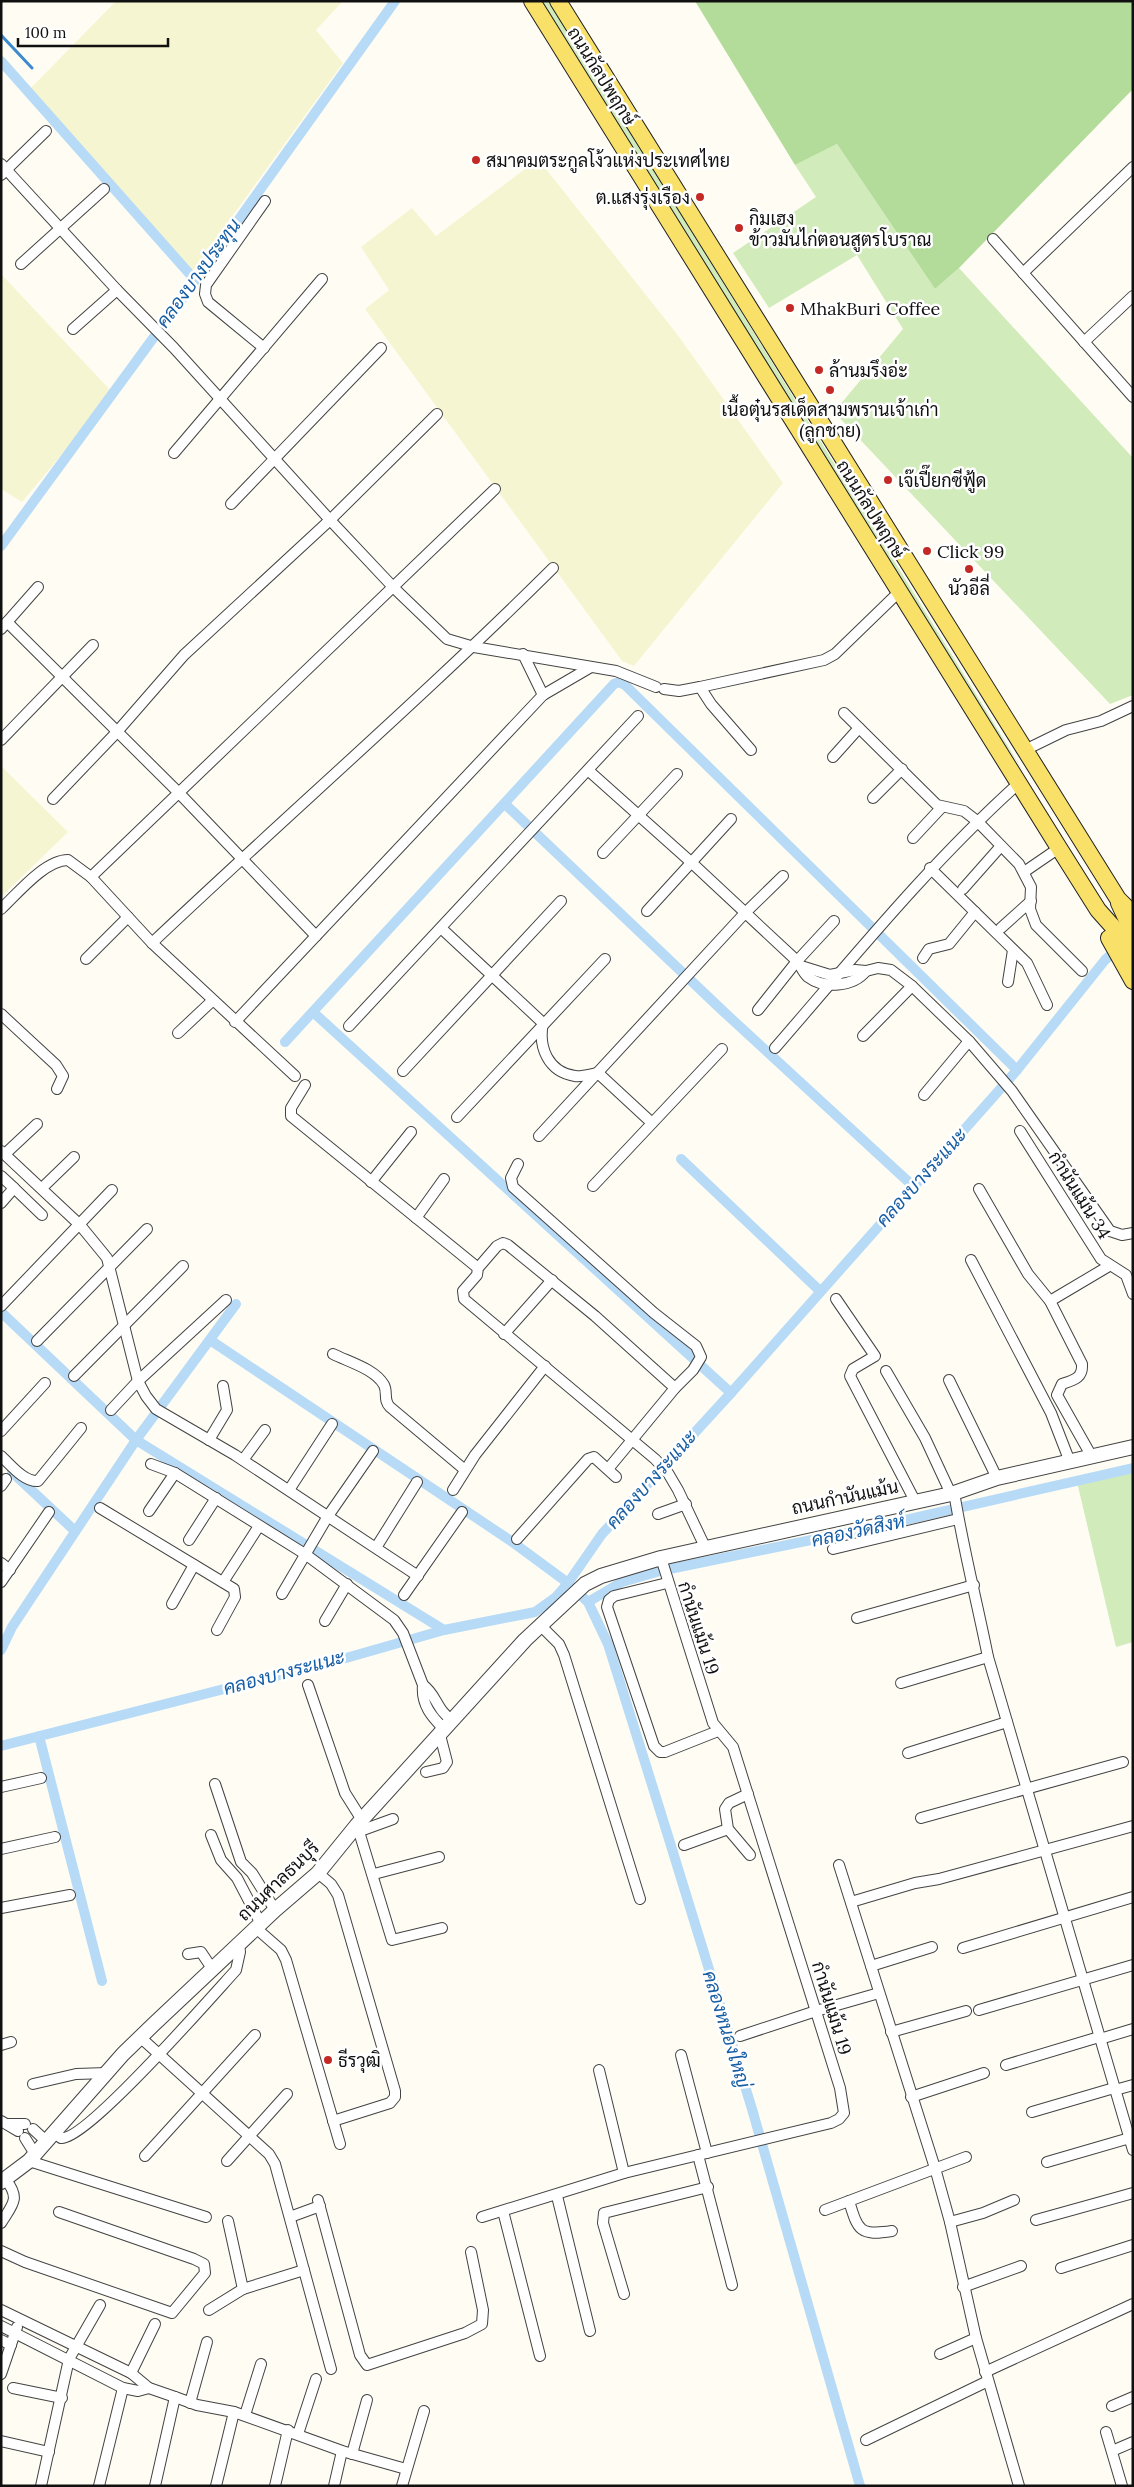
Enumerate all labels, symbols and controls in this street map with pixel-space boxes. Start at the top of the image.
scale bar [18,15,168,47]
street label: ถนนกัลปพฤกษ์ [563,22,643,130]
text: 100 m [25,23,66,42]
place label: สมาคมตระกูลโง้วแห่งประเทศไทย [486,148,730,174]
marker: สมาคมตระกูลโง้วแห่งประเทศไทย [470,154,482,166]
place label: ต.แสงรุ่งเรือง [596,186,690,210]
marker: ต.แสงรุ่งเรือง [694,191,706,203]
place label: กิมเฮง ข้าวมันไก่ตอนสูตรโบราณ [749,207,931,253]
water label: คลองบางประทุน [150,214,246,333]
marker: กิมเฮง ข้าวมันไก่ตอนสูตรโบราณ [733,222,745,234]
place label: MhakBuri Coffee [800,297,941,320]
marker: MhakBuri Coffee [784,302,796,314]
place label: ล้านมรึงอ่ะ [829,359,908,382]
marker: ล้านมรึงอ่ะ [813,364,825,376]
marker: เนื้อตุ๋นรสเด็ดสามพรานเจ้าเก่า (ลูกชาย) [824,384,836,396]
place label: เนื้อตุ๋นรสเด็ดสามพรานเจ้าเก่า (ลูกชาย) [721,394,939,444]
street label: ถนนกัลปพฤกษ์ [832,455,912,563]
place label: เจ๊เปี๊ยกซีฟู้ด [898,464,986,494]
marker: เจ๊เปี๊ยกซีฟู้ด [882,474,894,486]
place label: Click 99 [937,540,1004,563]
marker: Click 99 [921,545,933,557]
marker: นัวอีลี่ [963,563,975,575]
place label: นัวอีลี่ [948,573,990,600]
water label: คลองบางระแนะ [870,1122,972,1231]
street label: กำนันแม้น 34 [1044,1147,1116,1243]
water label: คลองบางระแนะ [600,1424,702,1533]
street label: ถนนกำนันแม้น [790,1474,900,1520]
water label: คลองวัดสิงห์ [809,1508,910,1552]
street label: กำนันแม้น 19 [673,1578,725,1678]
water label: คลองบางระแนะ [221,1644,348,1700]
street label: ถนนศาลธนบุรี [232,1835,325,1926]
street label: กำนันแม้น 19 [807,1958,857,2058]
water label: คลองหนองใหญ่ [698,1967,757,2092]
place label: ธีรวุฒิ [338,2048,381,2073]
marker: ธีรวุฒิ [322,2054,334,2066]

